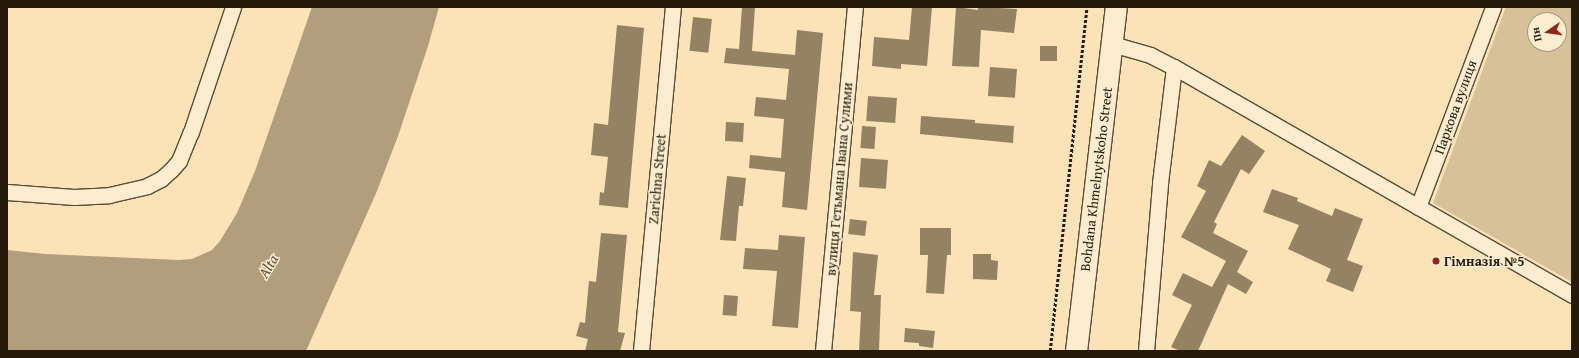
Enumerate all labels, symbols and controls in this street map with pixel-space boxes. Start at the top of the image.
north arrow [1527,12,1567,52]
text: Пн [1527,26,1546,43]
street label: Паркова вулиця [1430,57,1480,157]
street label: вулиця Гетьмана Івана Сулими [822,82,856,276]
street label: Bohdana Khmelnytskoho Street [1076,86,1116,272]
street label: Zarichna Street [645,133,669,225]
water label: Alta [254,251,282,281]
place label: Гімназія №5 [1444,253,1524,269]
marker: Гімназія №5 [1431,256,1441,266]

